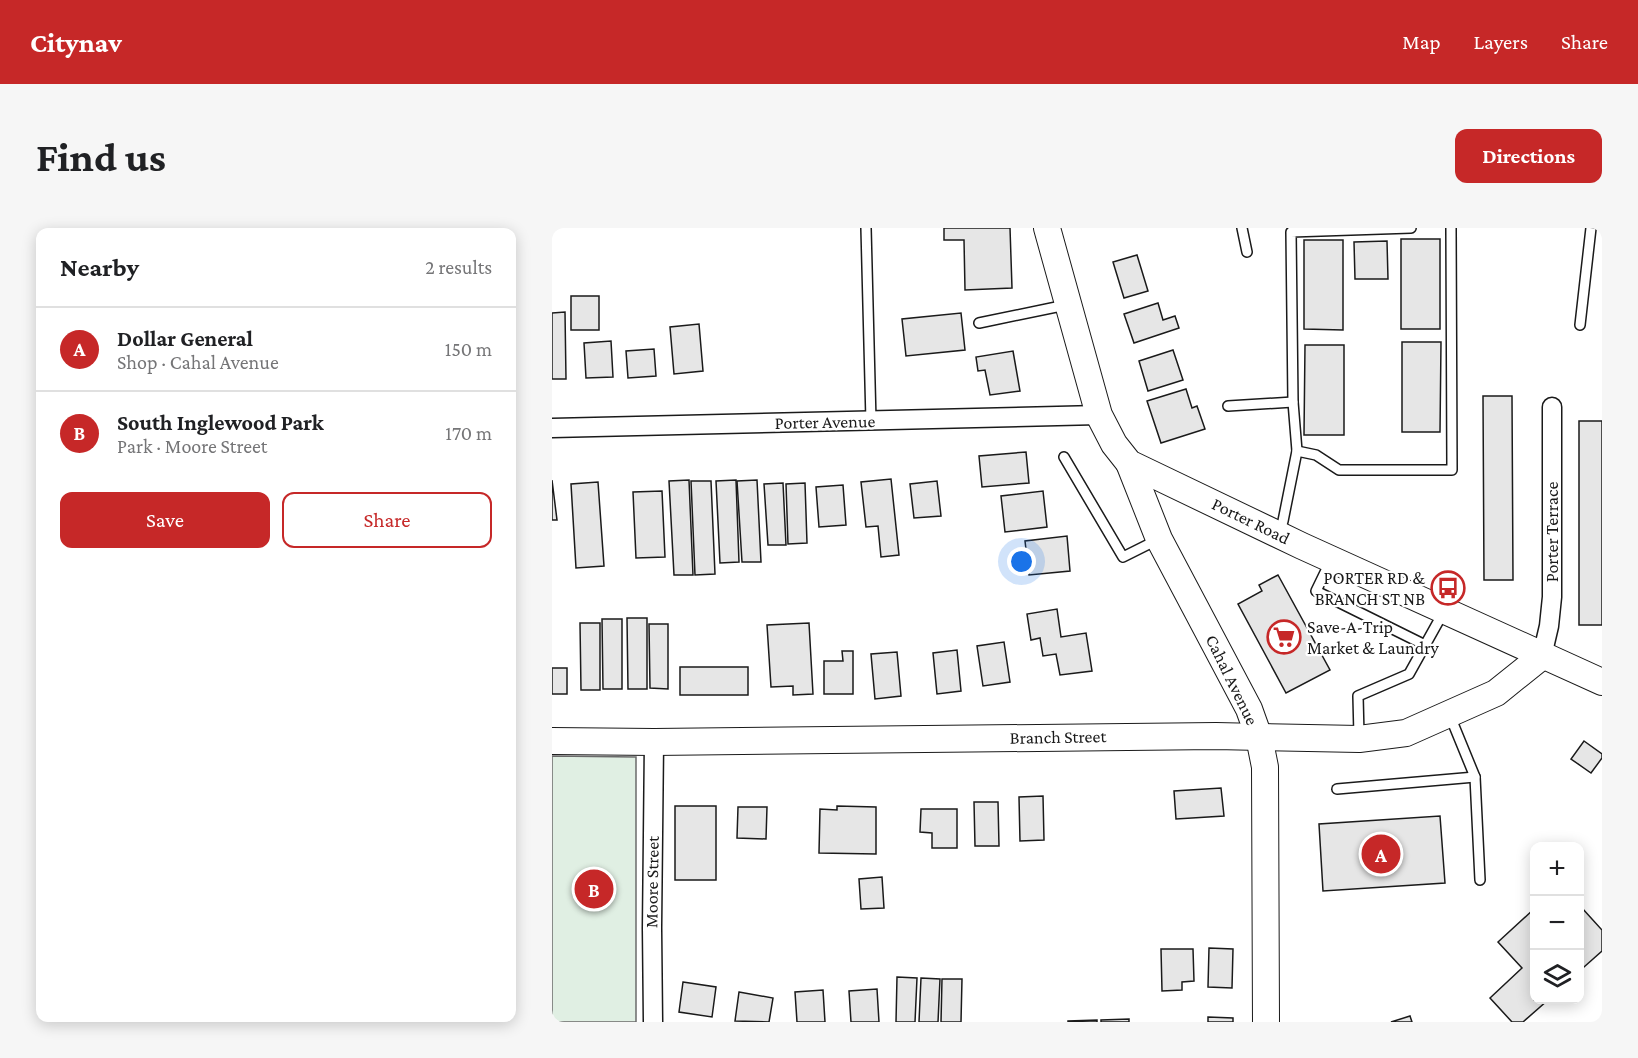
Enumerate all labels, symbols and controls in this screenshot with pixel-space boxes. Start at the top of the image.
text: Citynav [30,27,122,58]
text: Map [1402,30,1441,54]
text: Layers [1474,30,1528,54]
text: Share [1561,30,1608,54]
button: Directions [1455,129,1602,183]
text: Find us [36,133,166,180]
text: Nearby [60,253,139,282]
text: 2 results [425,256,492,278]
text: Dollar General [117,326,253,351]
text: A [74,338,85,360]
text: 150 m [445,338,492,360]
text: Shop · Cahal Avenue [117,351,279,373]
text: South Inglewood Park [117,410,324,435]
street label: Porter Avenue [775,411,876,433]
text: B [74,422,85,444]
text: 170 m [445,422,492,444]
text: Park · Moore Street [117,435,267,457]
street label: Porter Terrace [1542,482,1562,582]
button: Save [60,492,270,548]
button: Share [282,492,492,548]
street label: Porter Road [1209,494,1294,549]
your location [1007,547,1036,576]
place label: PORTER RD & BRANCH ST NB [1315,568,1425,609]
bus stop icon: PORTER RD & BRANCH ST NB [1430,570,1466,606]
place label: Save-A-Trip Market & Laundry [1307,617,1440,658]
supermarket icon: Save-A-Trip Market & Laundry [1266,619,1302,655]
street label: Cahal Avenue [1202,632,1263,728]
street label: Branch Street [1010,726,1107,748]
pin: A [1362,832,1400,876]
street label: Moore Street [641,835,663,928]
map controls [1530,842,1584,1004]
button: + [1530,842,1584,896]
pin: B [574,866,614,912]
button: − [1530,896,1584,950]
button: layers [1530,950,1584,1004]

